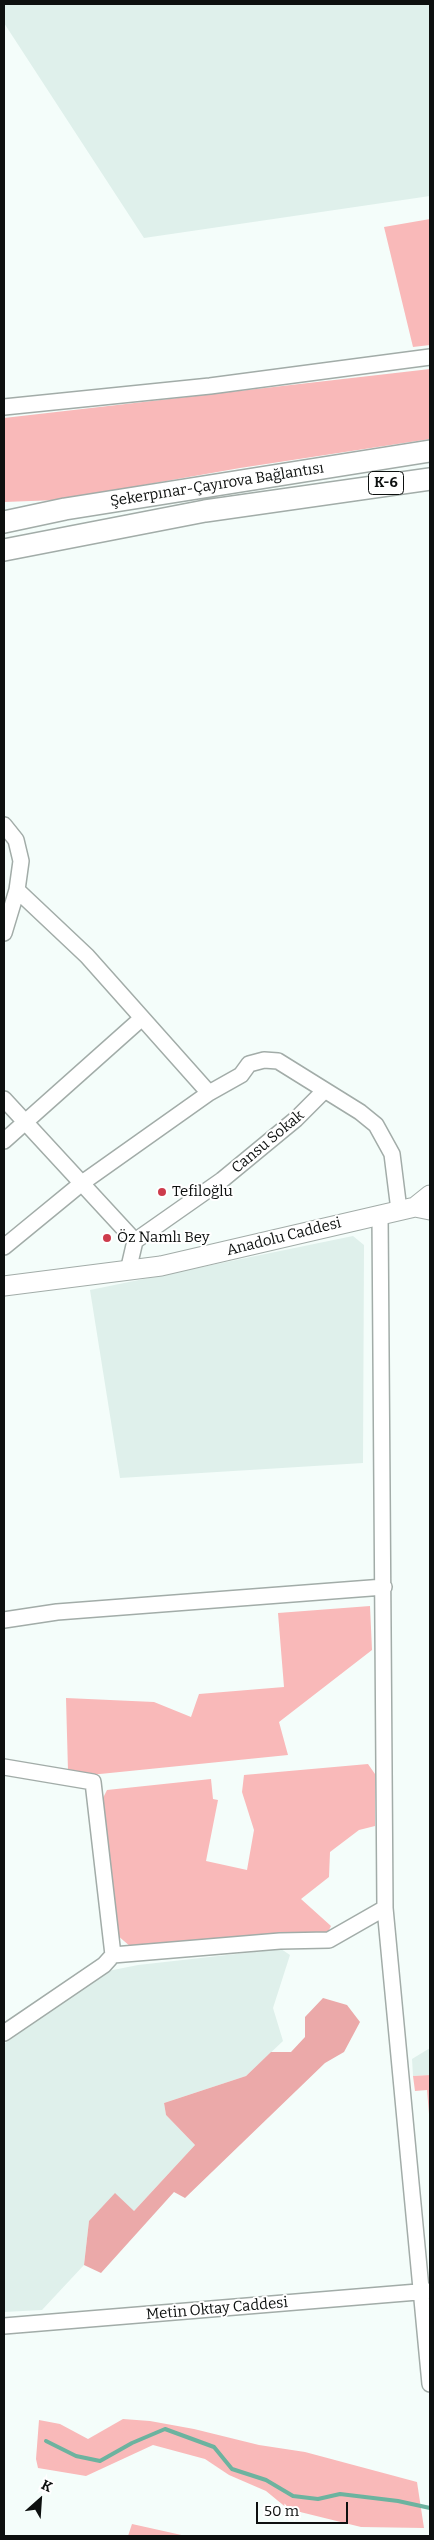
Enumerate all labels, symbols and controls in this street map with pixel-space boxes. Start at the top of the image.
street label: Şekerpınar-Çayırova Bağlantısı [109,459,325,511]
road number: K-6 [368,472,404,494]
street label: Cansu Sokak [228,1107,308,1177]
place label: Tefiloğlu [172,1183,233,1201]
marker: Tefiloğlu [156,1186,168,1198]
street label: Anadolu Caddesi [225,1214,343,1260]
place label: Öz Namlı Bey [117,1229,210,1247]
marker: Öz Namlı Bey [101,1232,113,1244]
street label: Metin Oktay Caddesi [145,2294,289,2324]
north arrow [15,2475,65,2525]
text: K [39,2476,55,2496]
scale bar [259,2492,352,2524]
text: 50 m [264,2502,299,2520]

